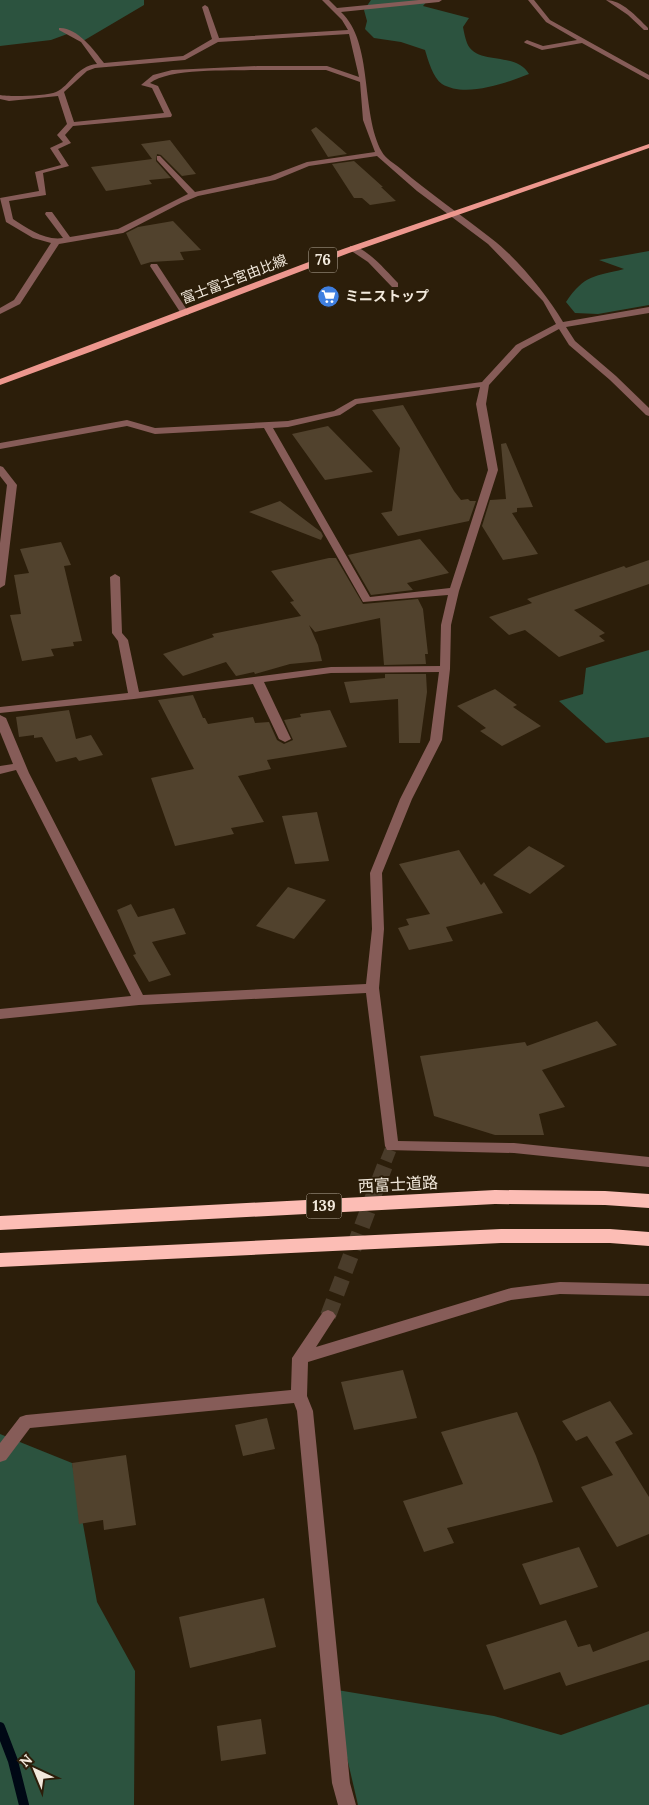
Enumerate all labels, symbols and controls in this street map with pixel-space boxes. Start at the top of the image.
road number: 76 [309,248,337,272]
street label: 富士富士宮由比線 [178,251,290,307]
supermarket icon: ミニストップ [317,284,341,308]
place label: ミニストップ [345,287,429,305]
street label: 西富士道路 [358,1172,438,1196]
road number: 139 [306,1194,342,1218]
north arrow [10,1745,60,1795]
text: N [16,1750,36,1771]

